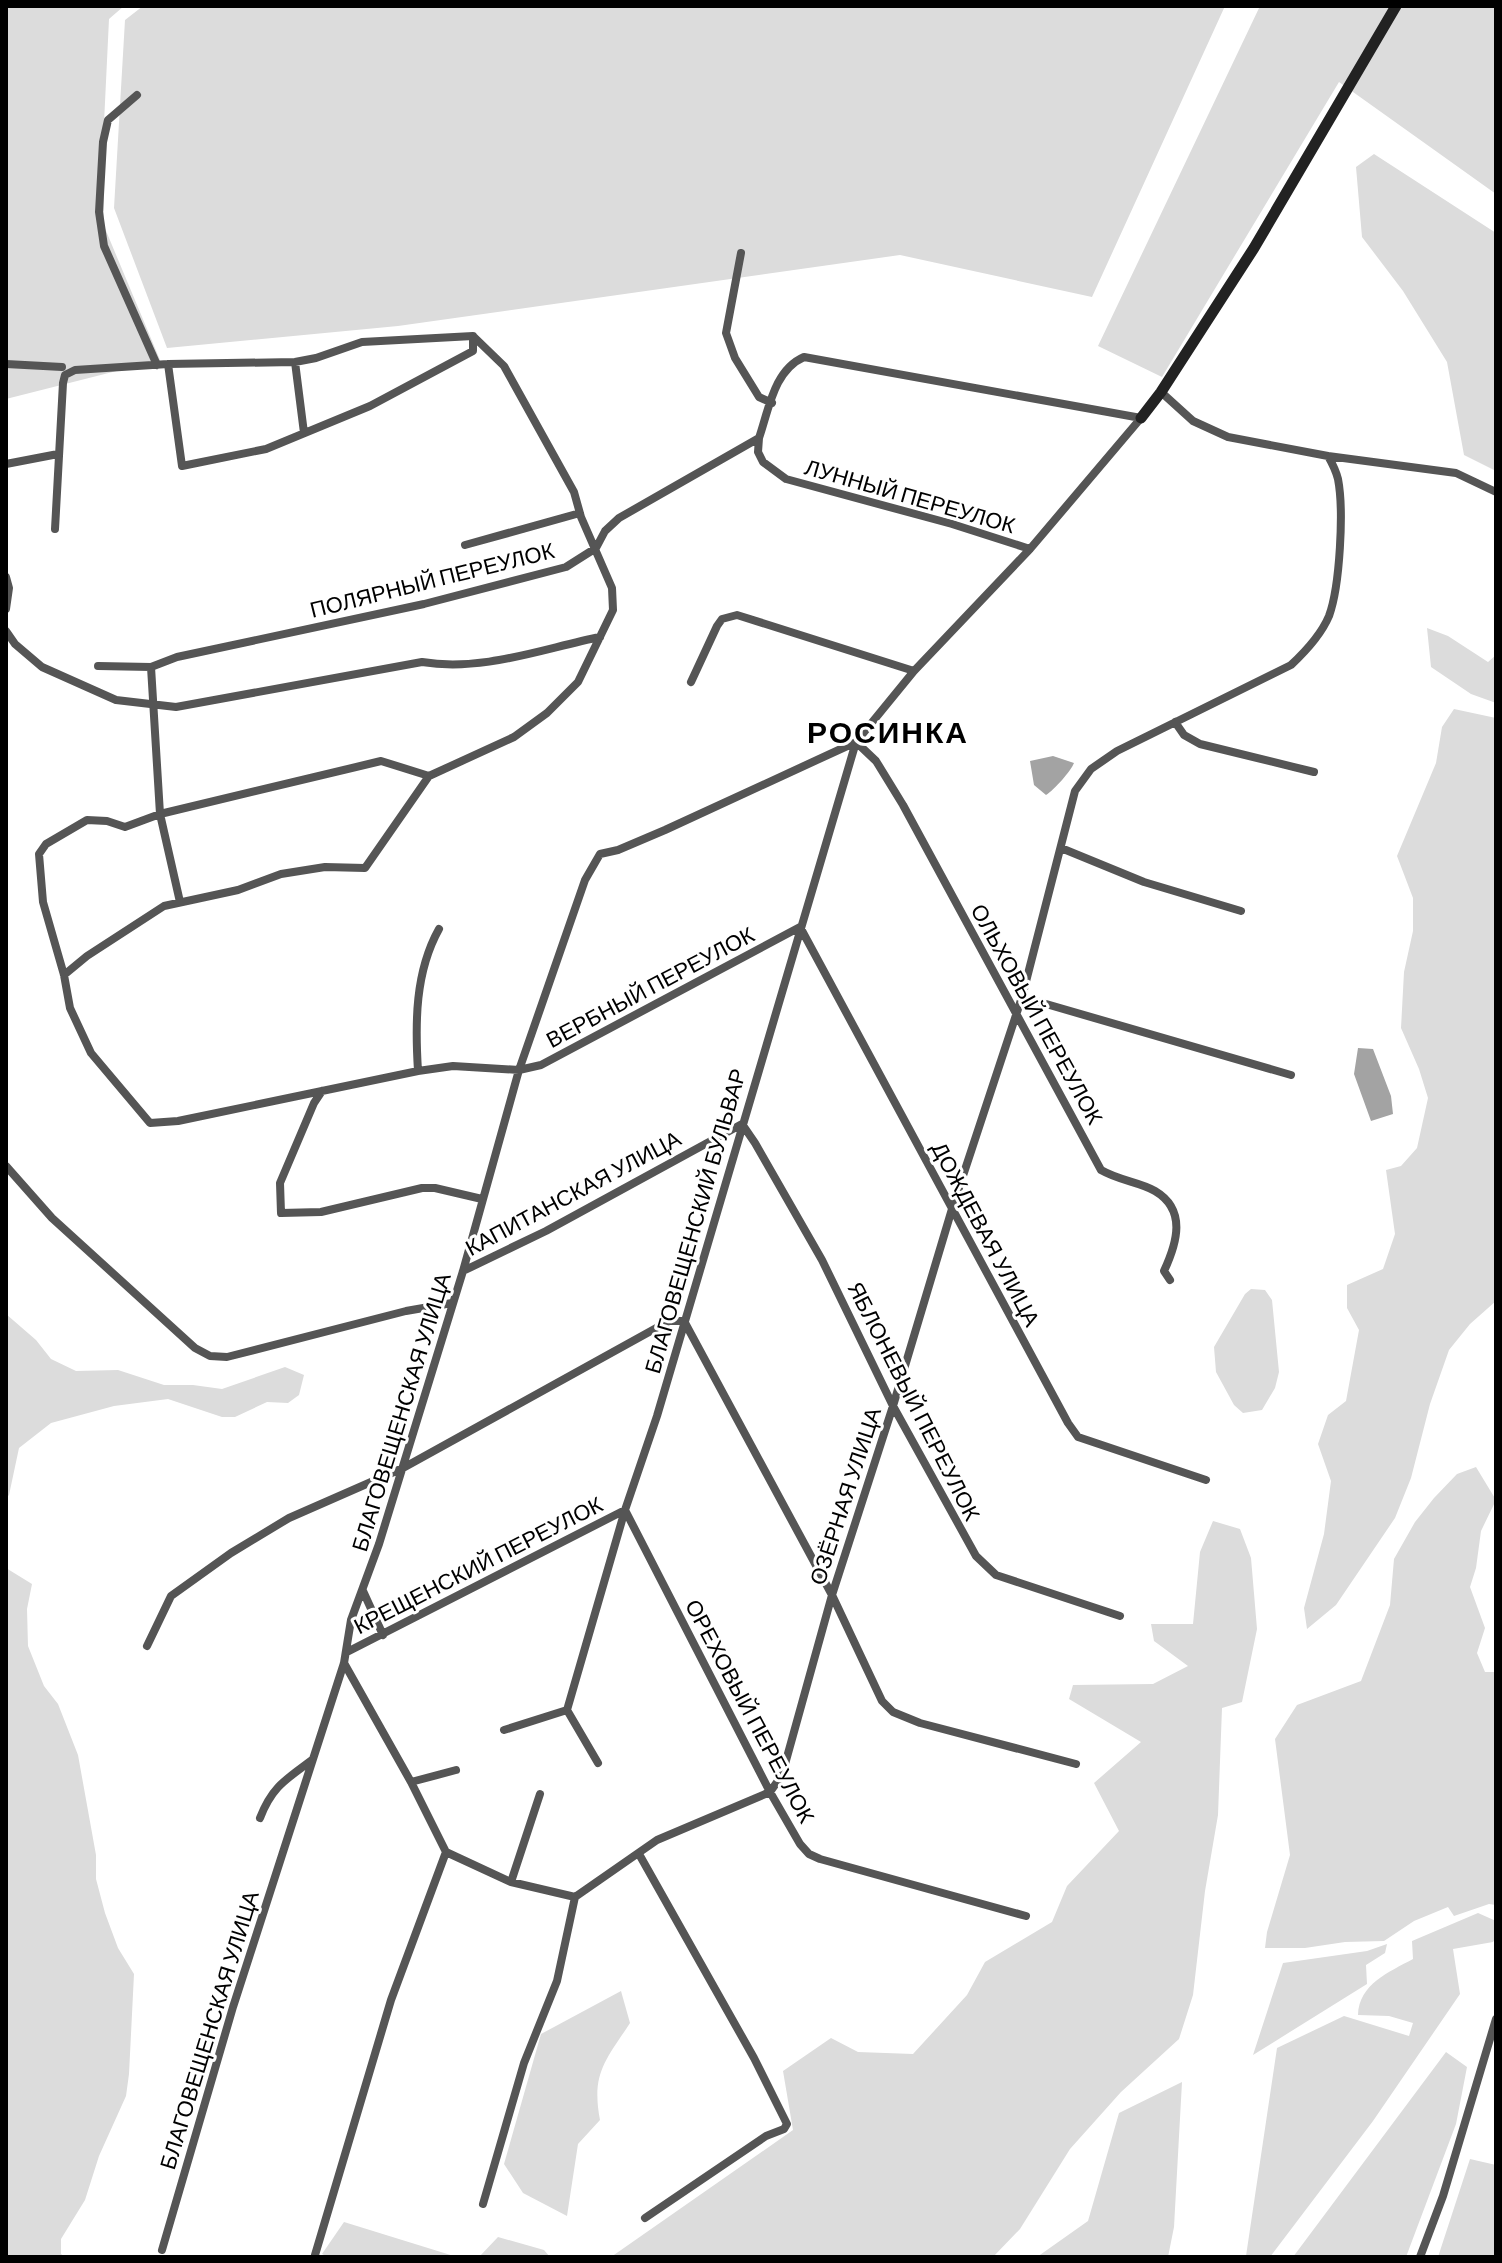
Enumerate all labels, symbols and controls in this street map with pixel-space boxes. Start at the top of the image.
street label: ЛУННЫЙ ПЕРЕУЛОК [802,453,1018,538]
street label: ПОЛЯРНЫЙ ПЕРЕУЛОК [307,536,557,622]
district label: РОСИНКА [807,713,969,749]
street label: ОЛЬХОВЫЙ ПЕРЕУЛОК [966,899,1109,1128]
street label: ВЕРБНЫЙ ПЕРЕУЛОК [541,920,758,1052]
street label: БЛАГОВЕЩЕНСКИЙ БУЛЬВАР [638,1065,751,1376]
street label: КАПИТАНСКАЯ УЛИЦА [460,1124,685,1261]
street label: ДОЖДЕВАЯ УЛИЦА [926,1137,1047,1331]
street label: БЛАГОВЕЩЕНСКАЯ УЛИЦА [345,1269,456,1554]
street label: ЯБЛОНЕВЫЙ ПЕРЕУЛОК [843,1277,987,1524]
street label: ОЗЁРНАЯ УЛИЦА [803,1403,886,1588]
street label: КРЕЩЕНСКИЙ ПЕРЕУЛОК [349,1490,607,1639]
street label: ОРЕХОВЫЙ ПЕРЕУЛОК [681,1594,821,1827]
street label: БЛАГОВЕЩЕНСКАЯ УЛИЦА [153,1887,264,2172]

